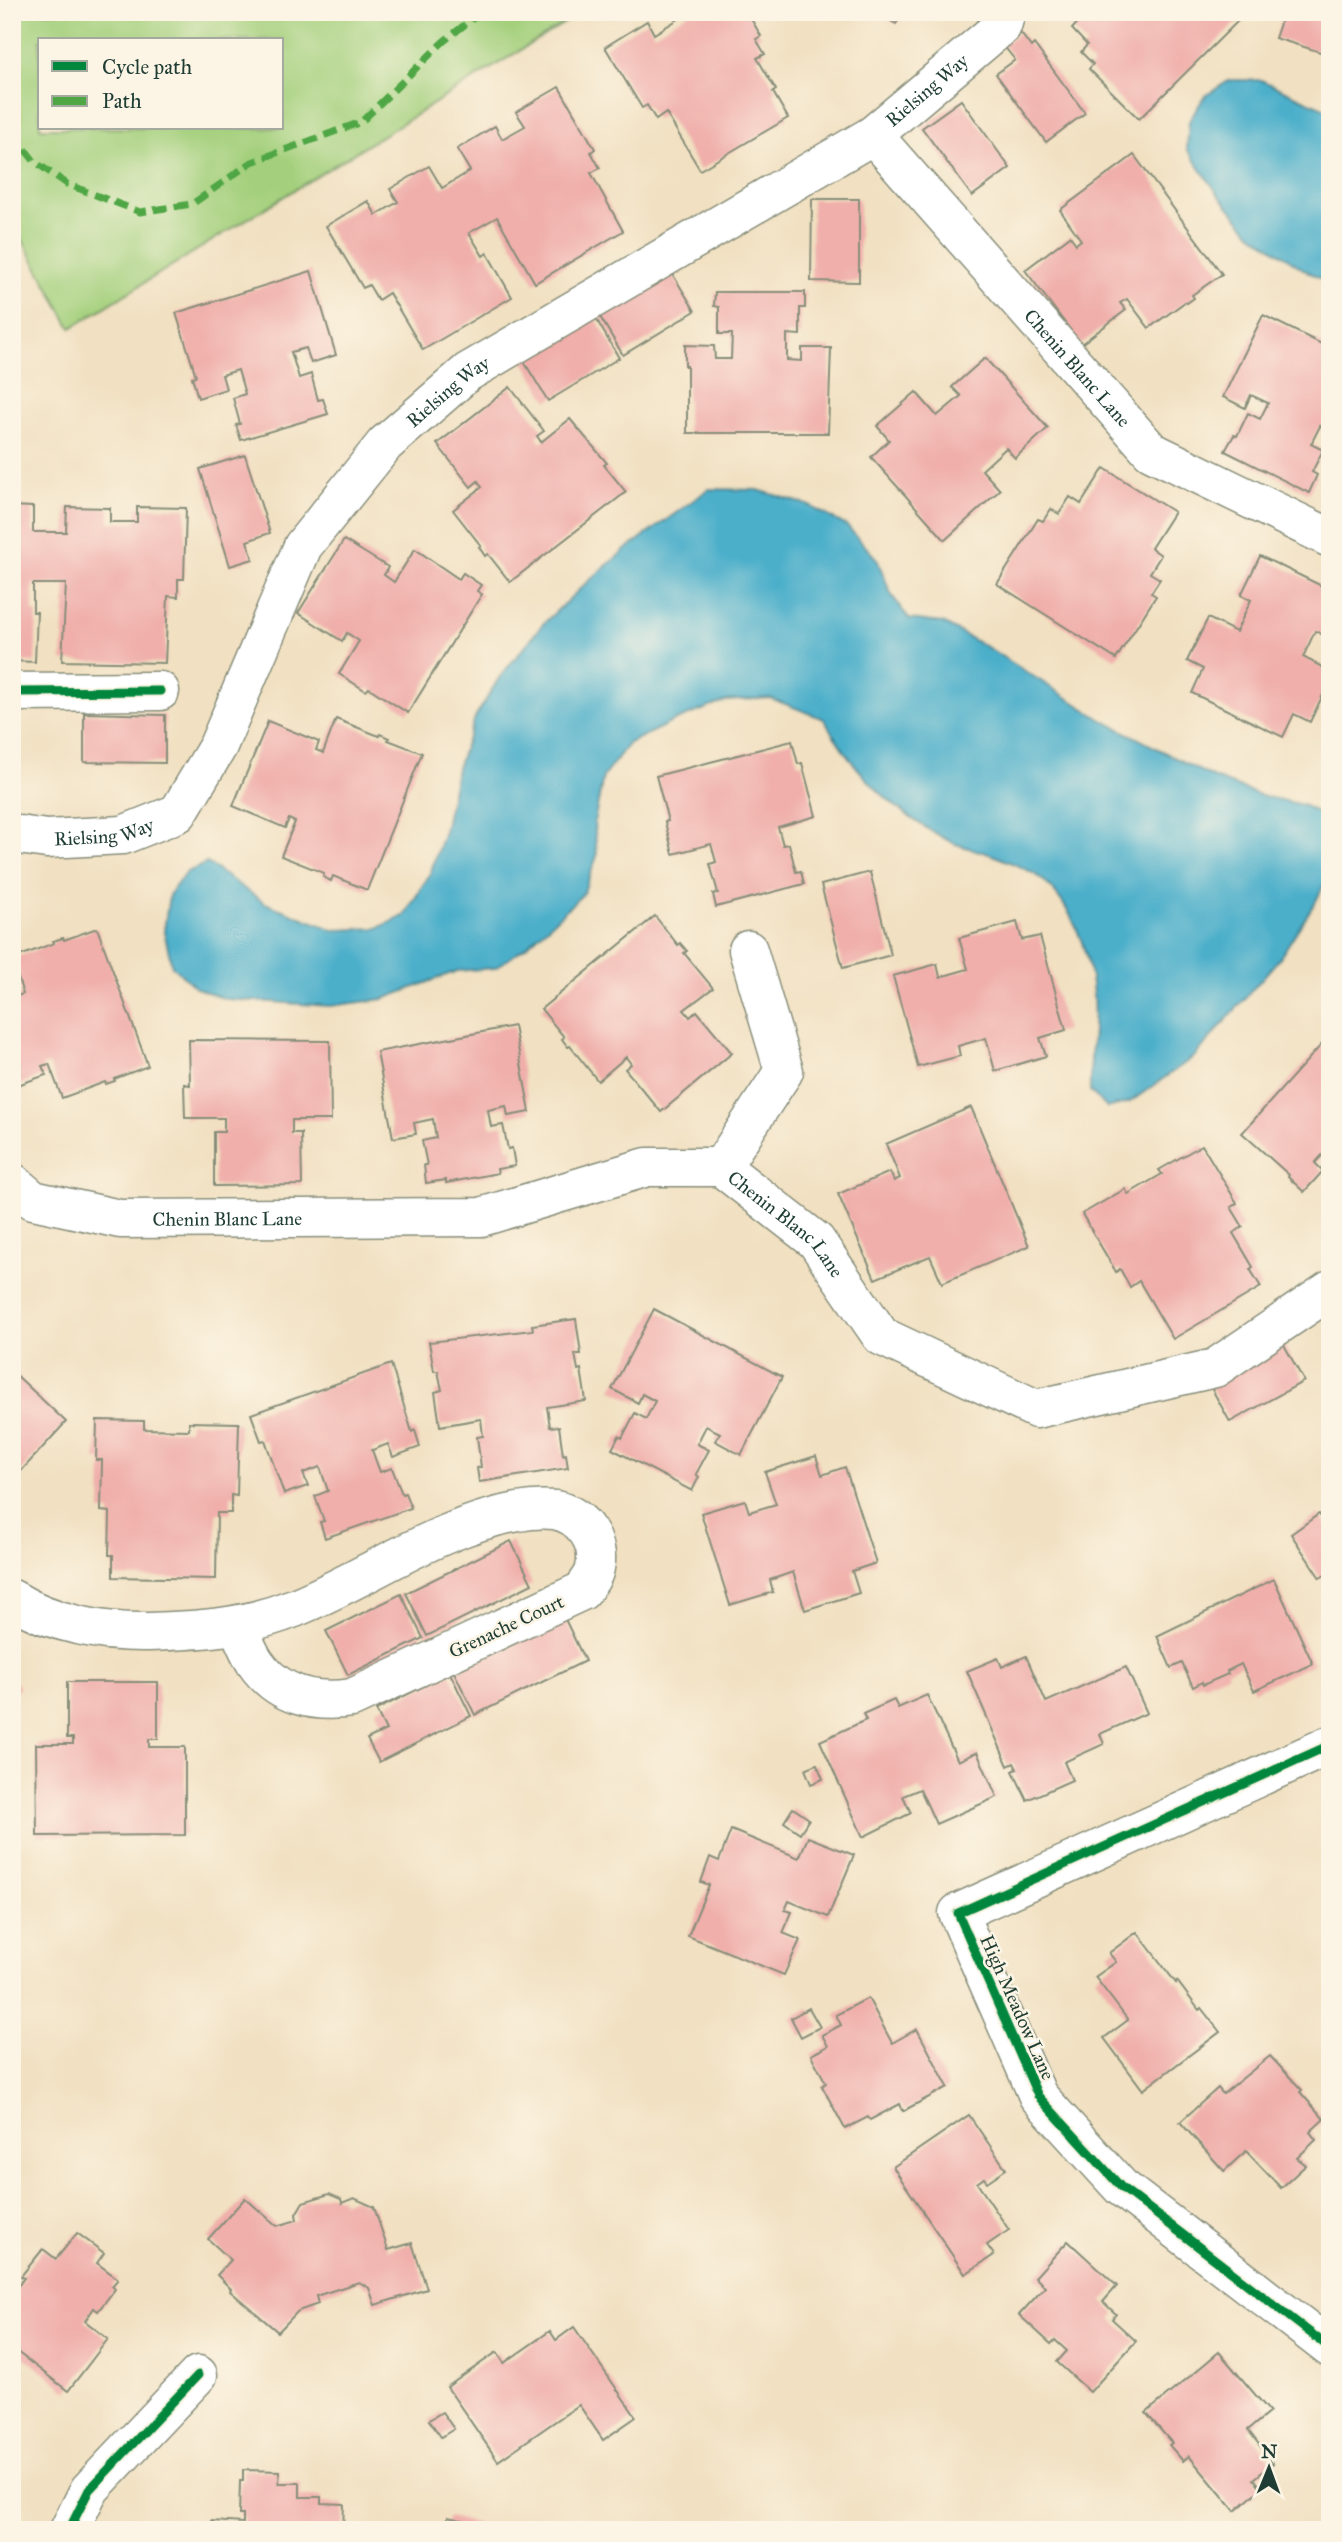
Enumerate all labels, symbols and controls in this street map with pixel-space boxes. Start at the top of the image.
legend [38,38,284,130]
street label: Rielsing Way [881,48,974,132]
text: Cycle path [102,54,193,80]
text: Path [102,88,142,114]
street label: Chenin Blanc Lane [1019,304,1136,432]
street label: Rielsing Way [402,351,495,432]
street label: Rielsing Way [54,813,158,851]
street label: Chenin Blanc Lane [723,1166,848,1282]
street label: Chenin Blanc Lane [152,1207,302,1231]
street label: Grenache Court [445,1590,568,1663]
street label: High Meadow Lane [974,1931,1060,2084]
north arrow [1234,2434,1304,2504]
text: N [1261,2440,1278,2463]

